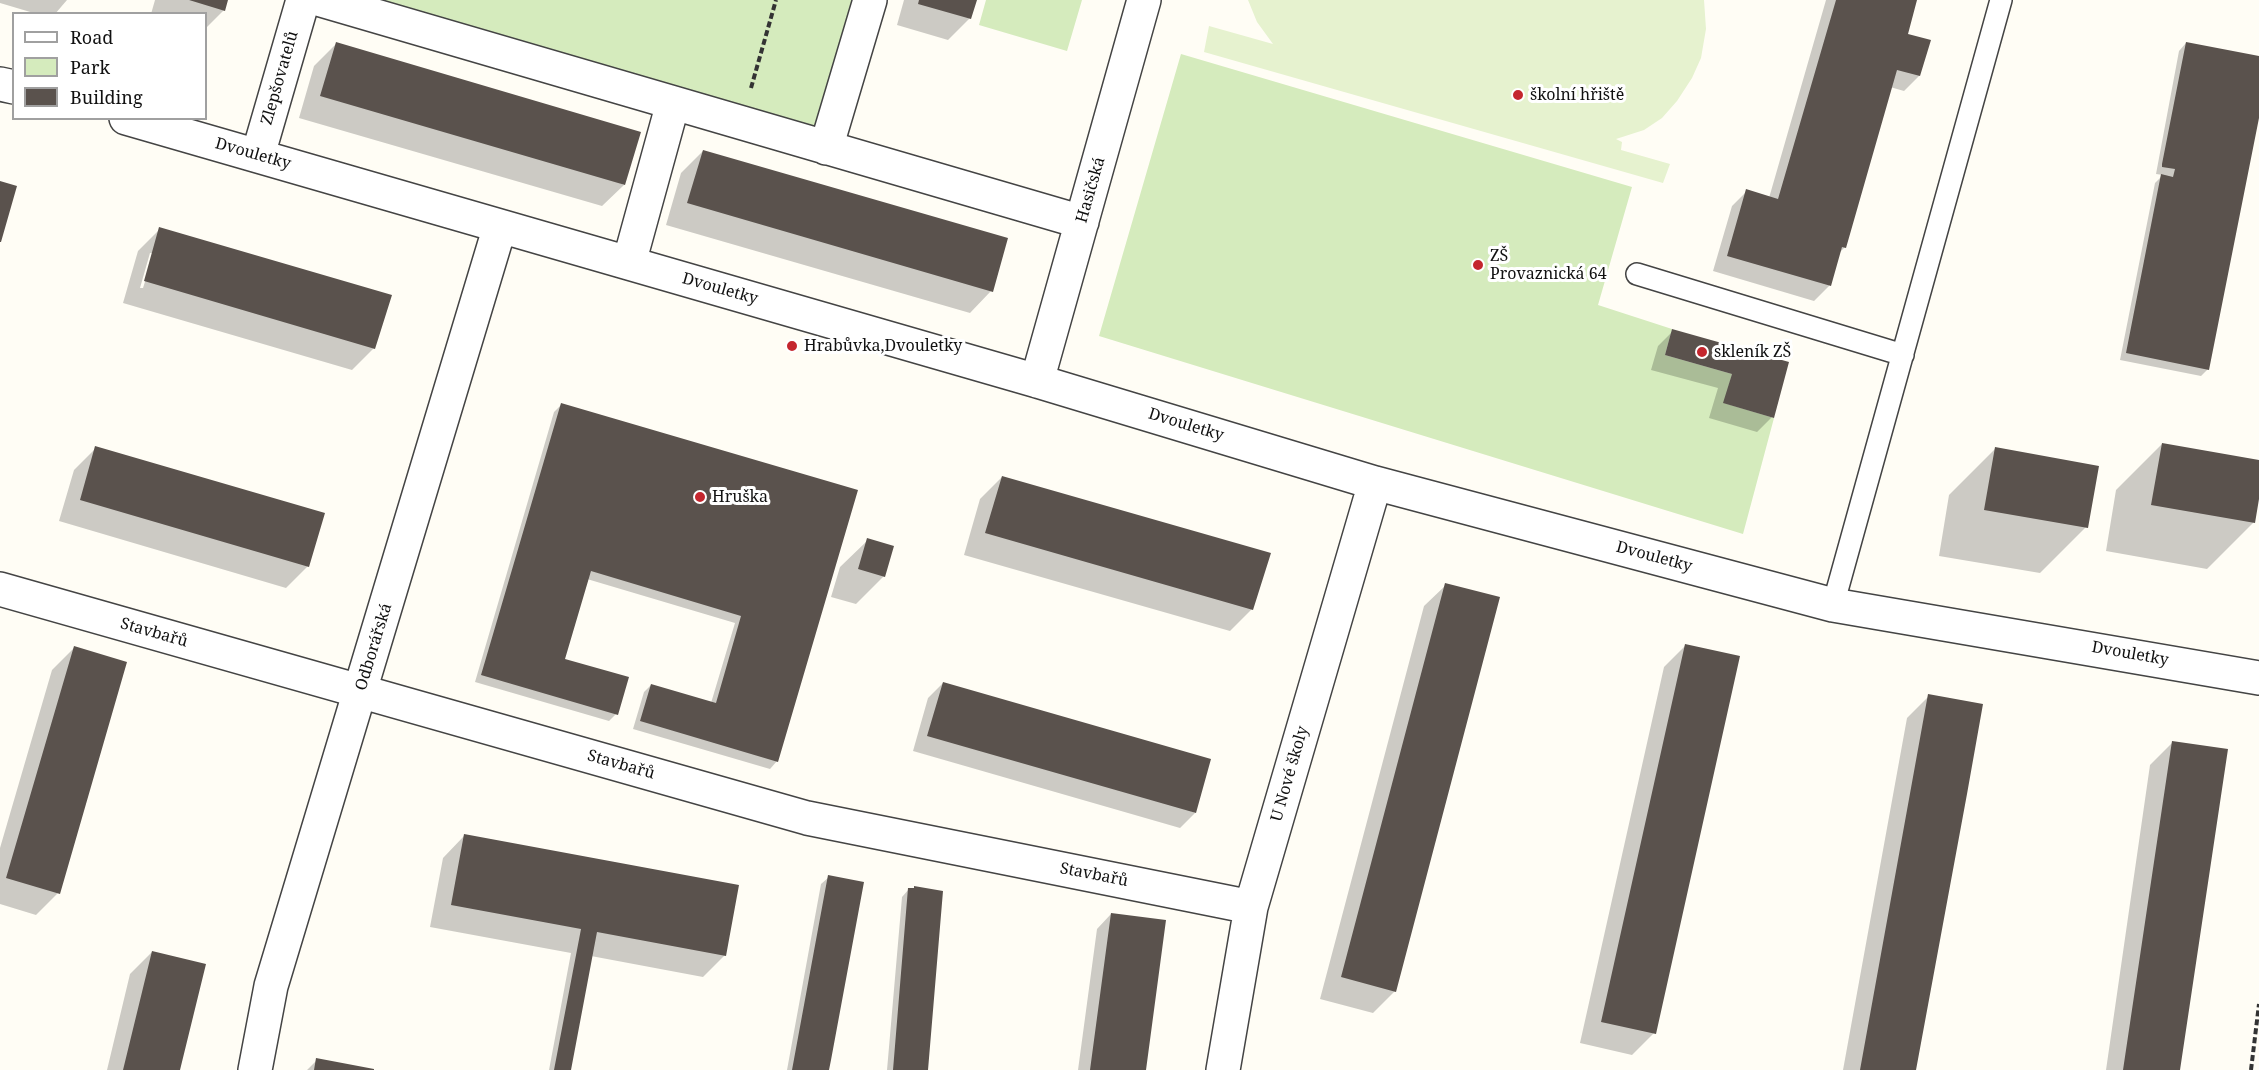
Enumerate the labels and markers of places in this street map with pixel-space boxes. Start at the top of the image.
place label: školní hřiště [1530,85,1624,105]
marker: školní hřiště [1511,88,1525,102]
place label: ZŠ Provaznická 64 [1490,246,1607,284]
marker: ZŠ Provaznická 64 [1471,258,1485,272]
place label: Hrabůvka,Dvouletky [804,336,962,356]
marker: Hrabůvka,Dvouletky [785,339,799,353]
place label: skleník ZŠ [1714,342,1791,362]
marker: skleník ZŠ [1695,345,1709,359]
place label: Hruška [712,487,768,507]
marker: Hruška [693,490,707,504]

